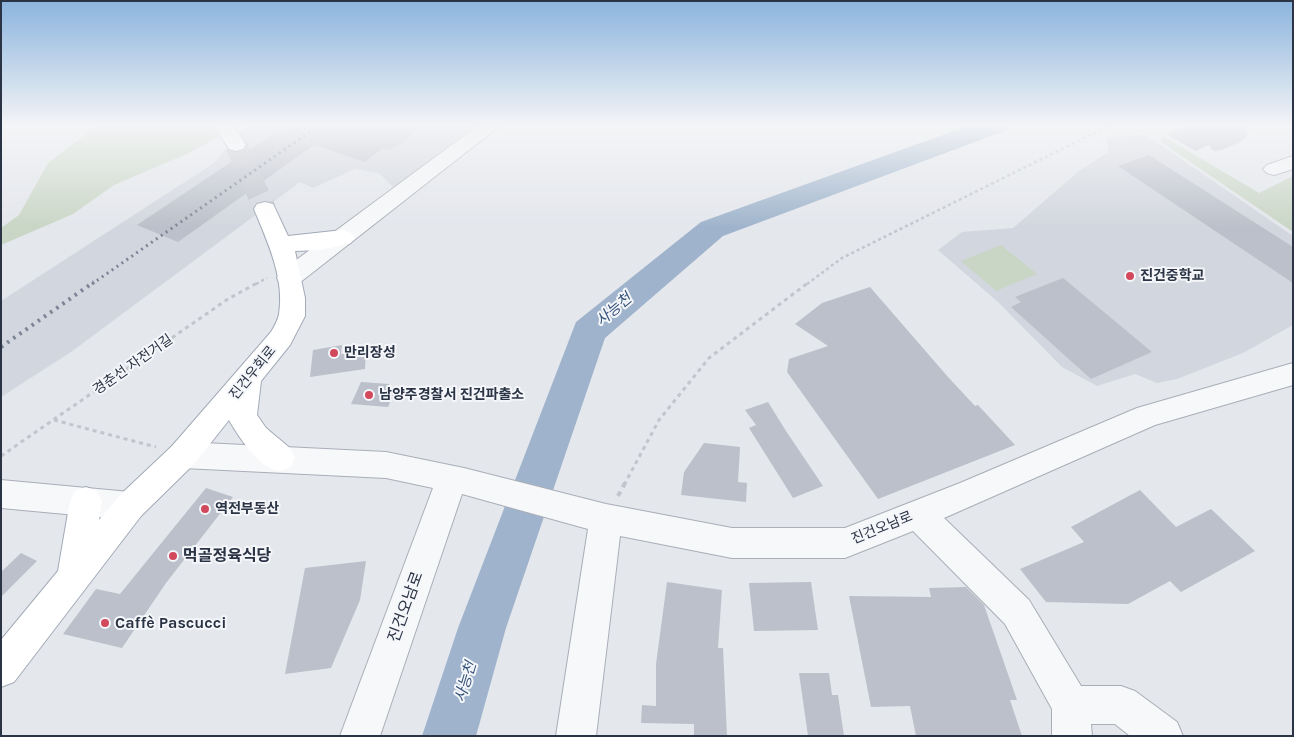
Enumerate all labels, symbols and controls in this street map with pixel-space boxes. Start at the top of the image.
place label: 진건중학교 [1140,268,1204,284]
marker: 진건중학교 [1124,270,1136,282]
water label: 사능천 [592,290,636,330]
street label: 경춘선 자전거길 [90,331,176,399]
street label: 진건우회로 [226,343,280,403]
place label: 만리장성 [344,345,396,361]
marker: 만리장성 [328,347,340,359]
place label: 남양주경찰서 진건파출소 [379,387,524,403]
marker: 남양주경찰서 진건파출소 [363,389,375,401]
place label: 역전부동산 [215,501,279,517]
marker: 역전부동산 [199,503,211,515]
street label: 진건오남로 [849,508,915,548]
place label: 먹골정육식당 [183,546,271,566]
marker: 먹골정육식당 [167,550,179,562]
street label: 진건오남로 [384,569,428,645]
place label: Caffè Pascucci [115,613,227,633]
marker: Caffè Pascucci [99,617,111,629]
water label: 사능천 [451,660,481,704]

